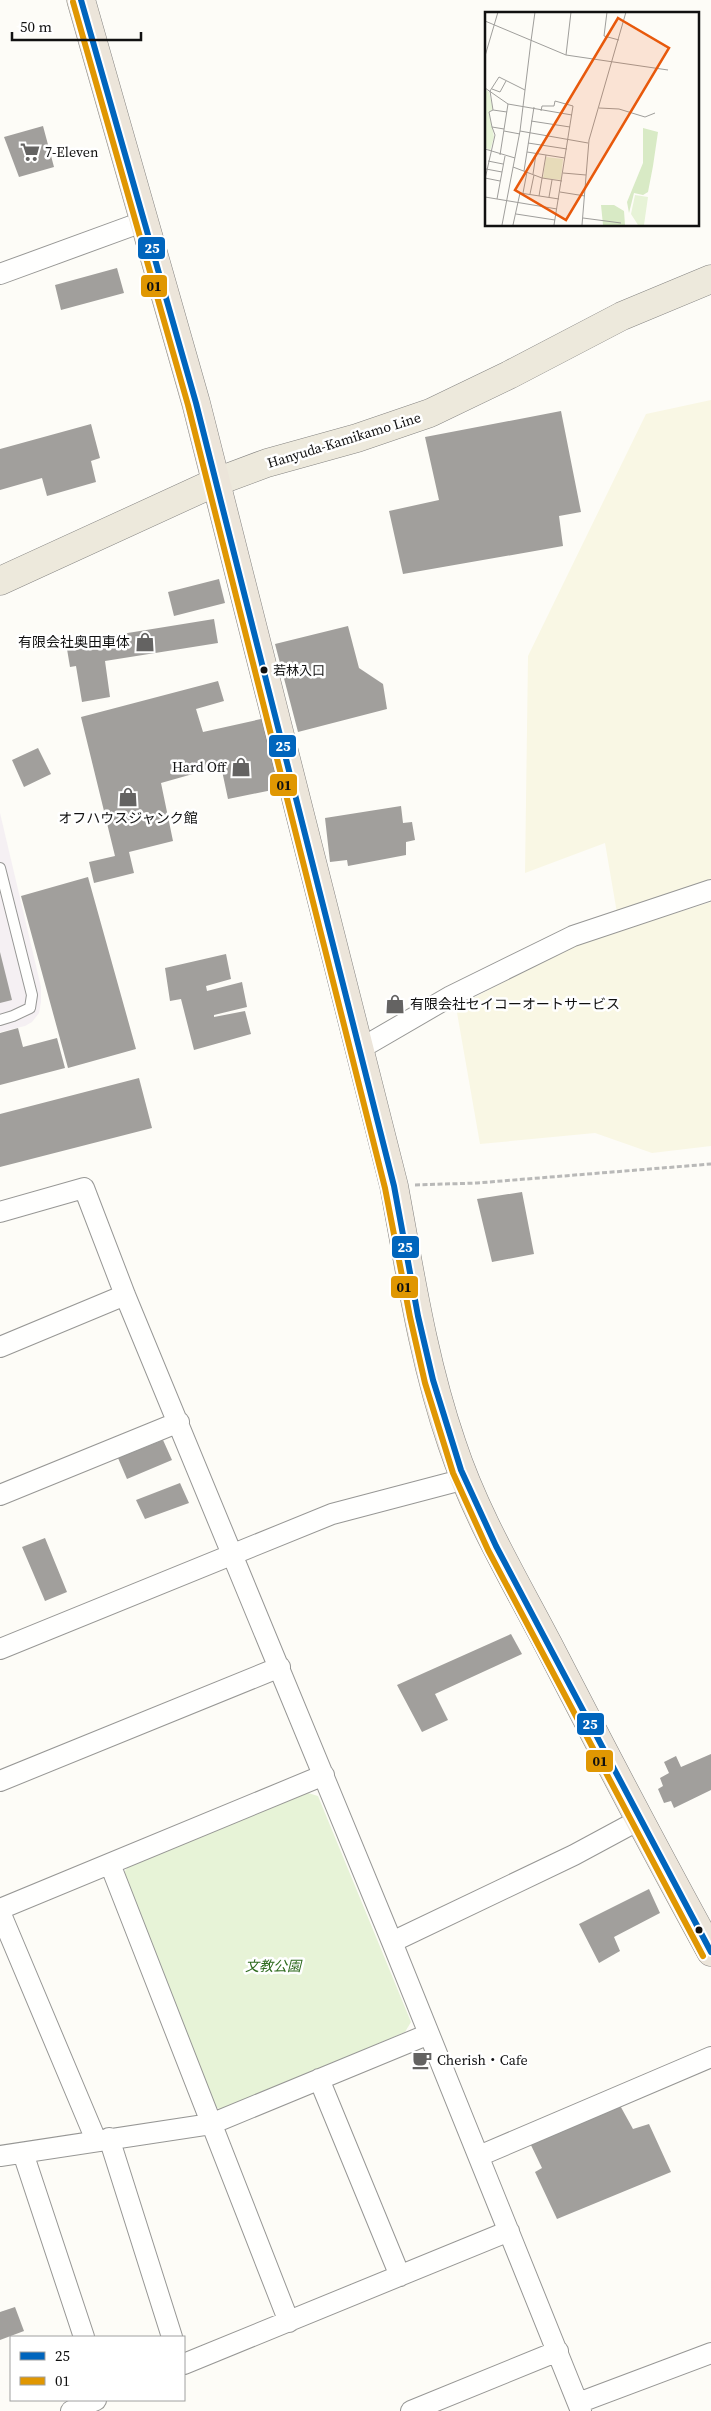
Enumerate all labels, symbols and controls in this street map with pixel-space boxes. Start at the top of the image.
scale bar [12,10,141,42]
inset map [485,12,698,226]
text: 50 m [20,16,52,37]
supermarket icon: 7-Eleven [19,141,41,163]
place label: 7-Eleven [45,142,99,162]
line badge: 25 [137,236,166,260]
text: 25 [144,238,160,258]
line badge: 01 [140,274,168,298]
text: 01 [146,276,162,296]
street label: Hanyuda-Kamikamo Line [265,407,423,473]
shop icon: 有限会社奥田車体 [134,631,156,653]
place label: 有限会社奥田車体 [18,632,130,652]
place label: 若林入口 [273,662,325,679]
marker: 若林入口 [259,665,269,675]
line badge: 25 [268,734,297,758]
text: 25 [275,736,291,756]
shop icon: Hard Off [230,756,252,778]
place label: Hard Off [172,757,228,777]
line badge: 01 [269,773,298,797]
text: 01 [276,775,292,795]
shop icon: オフハウスジャンク館 [117,786,139,808]
place label: オフハウスジャンク館 [58,808,198,828]
shop icon: 有限会社セイコーオートサービス [384,993,406,1015]
place label: 有限会社セイコーオートサービス [410,994,620,1014]
line badge: 25 [391,1235,420,1259]
text: 25 [397,1237,413,1257]
line badge: 01 [390,1275,419,1299]
text: 01 [396,1277,412,1297]
line badge: 25 [576,1712,605,1736]
text: 25 [582,1714,598,1734]
line badge: 01 [585,1749,614,1773]
text: 01 [592,1751,608,1771]
unlabelled marker [694,1925,704,1935]
park label: 文教公園 [245,1956,303,1976]
cafe icon: Cherish・Cafe [411,2049,433,2071]
place label: Cherish・Cafe [437,2050,528,2070]
legend [10,2336,185,2401]
text: 25 [55,2345,70,2366]
text: 01 [55,2370,70,2391]

